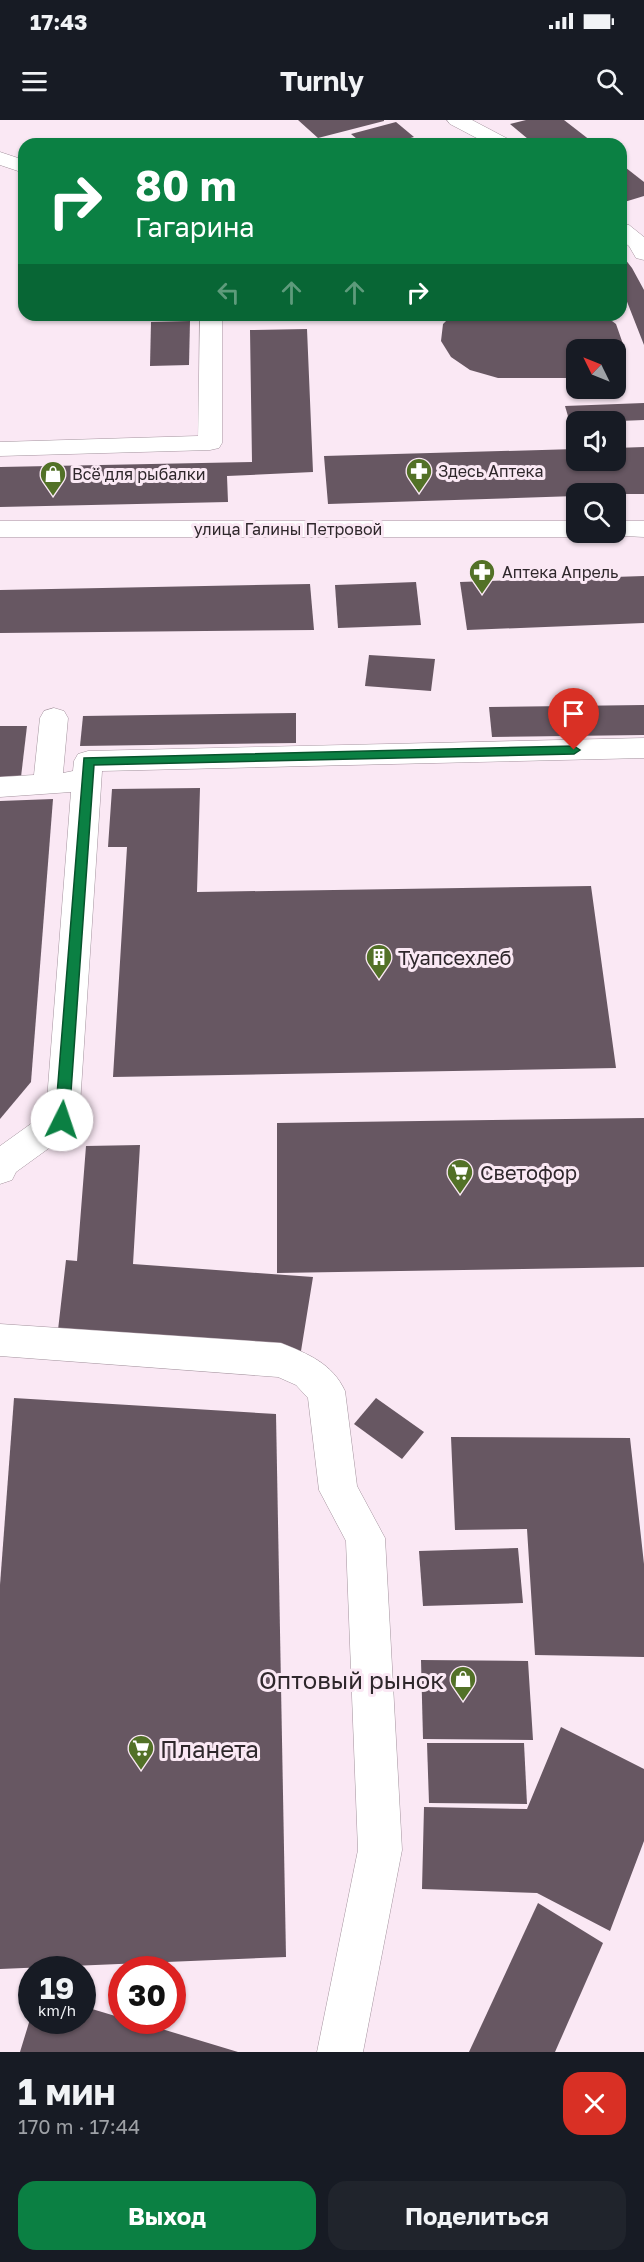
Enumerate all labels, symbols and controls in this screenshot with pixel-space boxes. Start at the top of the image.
text: 17:43 [30,8,88,35]
icon: menu [18,65,51,98]
text: Turnly [280,65,364,97]
icon: search [593,65,626,98]
text: 80 m [135,160,236,210]
icon: right [36,162,114,240]
text: Гагарина [135,211,255,243]
icon: left [212,276,245,309]
icon: ahead [275,276,308,309]
icon: ahead [338,276,371,309]
icon: right [401,276,434,309]
north arrow [566,339,626,399]
map controls [566,339,626,543]
button: sound [566,411,626,471]
pharmacy icon: Здесь Аптека [404,456,434,494]
shop icon: Всё для рыбалки [38,459,68,497]
place label: Здесь Аптека [438,461,544,481]
place label: Всё для рыбалки [72,464,206,484]
button: search [566,483,626,543]
street label: улица Галины Петровой [194,519,382,539]
pharmacy icon: Аптека Апрель [467,557,497,595]
place label: Аптека Апрель [502,562,618,582]
pin [548,688,599,750]
icon: arrive [557,697,590,730]
building icon: Туапсехлеб [364,942,394,980]
place label: Туапсехлеб [398,945,511,969]
position arrow [30,1088,94,1152]
supermarket icon: Светофор [445,1157,475,1195]
place label: Светофор [480,1160,577,1184]
shop icon: Оптовый рынок [448,1664,478,1702]
place label: Оптовый рынок [259,1665,444,1694]
supermarket icon: Планета [126,1733,156,1771]
place label: Планета [160,1734,259,1763]
speed limit sign: 30 [108,1956,186,2034]
text: 19 [40,1970,74,2006]
text: km/h [38,2001,76,2019]
text: 1 мин [18,2070,115,2113]
button: close [563,2072,626,2135]
text: 170 m · 17:44 [18,2114,140,2138]
button: Выход [18,2181,316,2250]
button: Поделиться [328,2181,626,2250]

